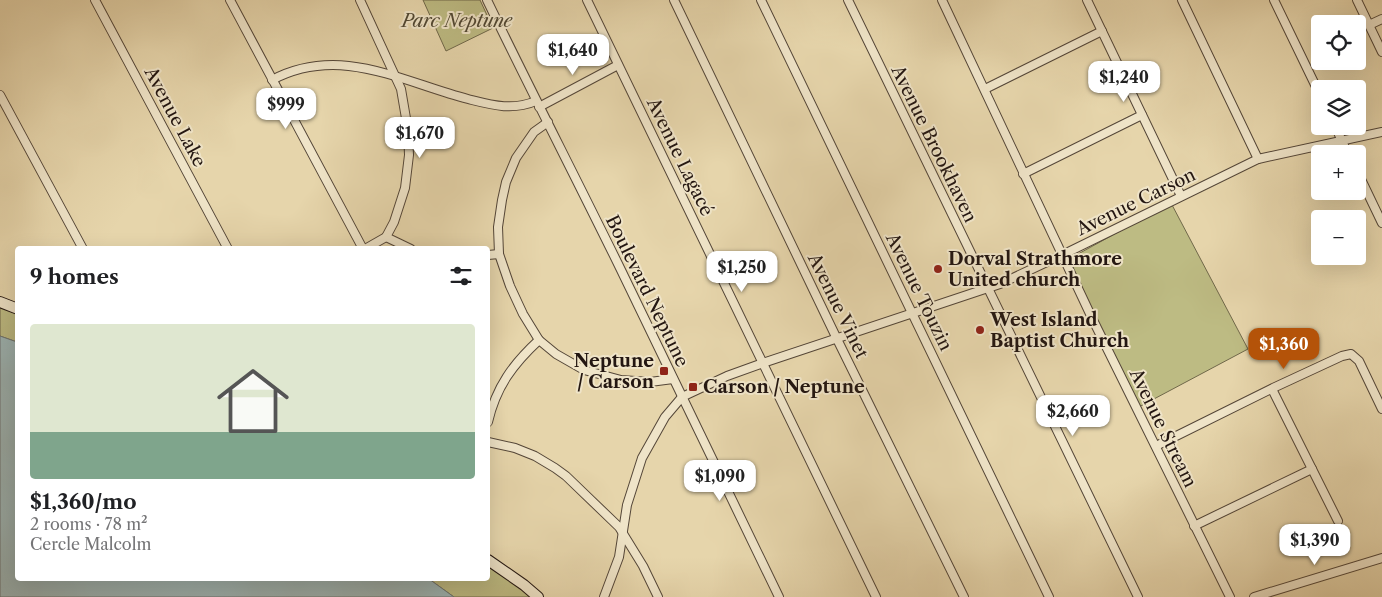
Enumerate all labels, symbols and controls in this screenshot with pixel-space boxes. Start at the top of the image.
park label: Parc Neptune [400,10,514,32]
map controls [1311,15,1366,265]
button: locate [1311,15,1366,70]
pin: $1,640 [532,34,614,76]
text: $1,640 [548,40,598,60]
street label: Avenue Brookhaven [886,61,982,226]
pin: $1,240 [1083,61,1165,103]
street label: Avenue Lake [139,62,211,171]
text: $1,240 [1099,67,1149,87]
button: layers [1311,80,1366,135]
pin: $999 [256,88,316,130]
text: $999 [267,94,305,114]
street label: Avenue Lagacé [642,94,718,220]
pin: $1,670 [379,116,461,159]
text: $1,670 [396,123,444,143]
button: + [1311,145,1366,200]
street label: Avenue Carson [1072,164,1199,241]
button: − [1311,210,1366,265]
street label: Boulevard Neptune [601,212,693,370]
street label: Avenue Touzin [881,229,957,354]
place label: Dorval Strathmore United church [948,248,1122,291]
street label: Avenue Vinet [803,249,873,363]
pin: $1,250 [701,250,783,293]
text: $1,250 [717,257,767,277]
icon: filters [447,262,475,290]
marker: Dorval Strathmore United church [932,263,944,275]
text: 9 homes [30,264,119,289]
place label: West Island Baptist Church [989,309,1130,352]
marker: West Island Baptist Church [974,324,986,336]
pin: $1,360 [1243,328,1325,370]
text: $1,360 [1259,334,1309,354]
place label: Neptune / Carson [574,350,655,393]
icon: home [208,356,298,446]
street label: Avenue Stream [1124,364,1201,491]
marker: Neptune / Carson [658,365,670,377]
place label: Carson / Neptune [703,376,865,398]
marker: Carson / Neptune [687,381,699,393]
pin: $2,660 [1032,394,1114,437]
text: $2,660 [1047,401,1099,421]
pin: $1,090 [679,460,761,502]
text: $1,090 [695,466,745,486]
text: $1,360/mo [30,489,137,514]
text: 2 rooms · 78 m² [30,514,148,534]
pin: $1,390 [1274,524,1356,566]
text: $1,390 [1290,530,1340,550]
text: Cercle Malcolm [30,534,151,554]

